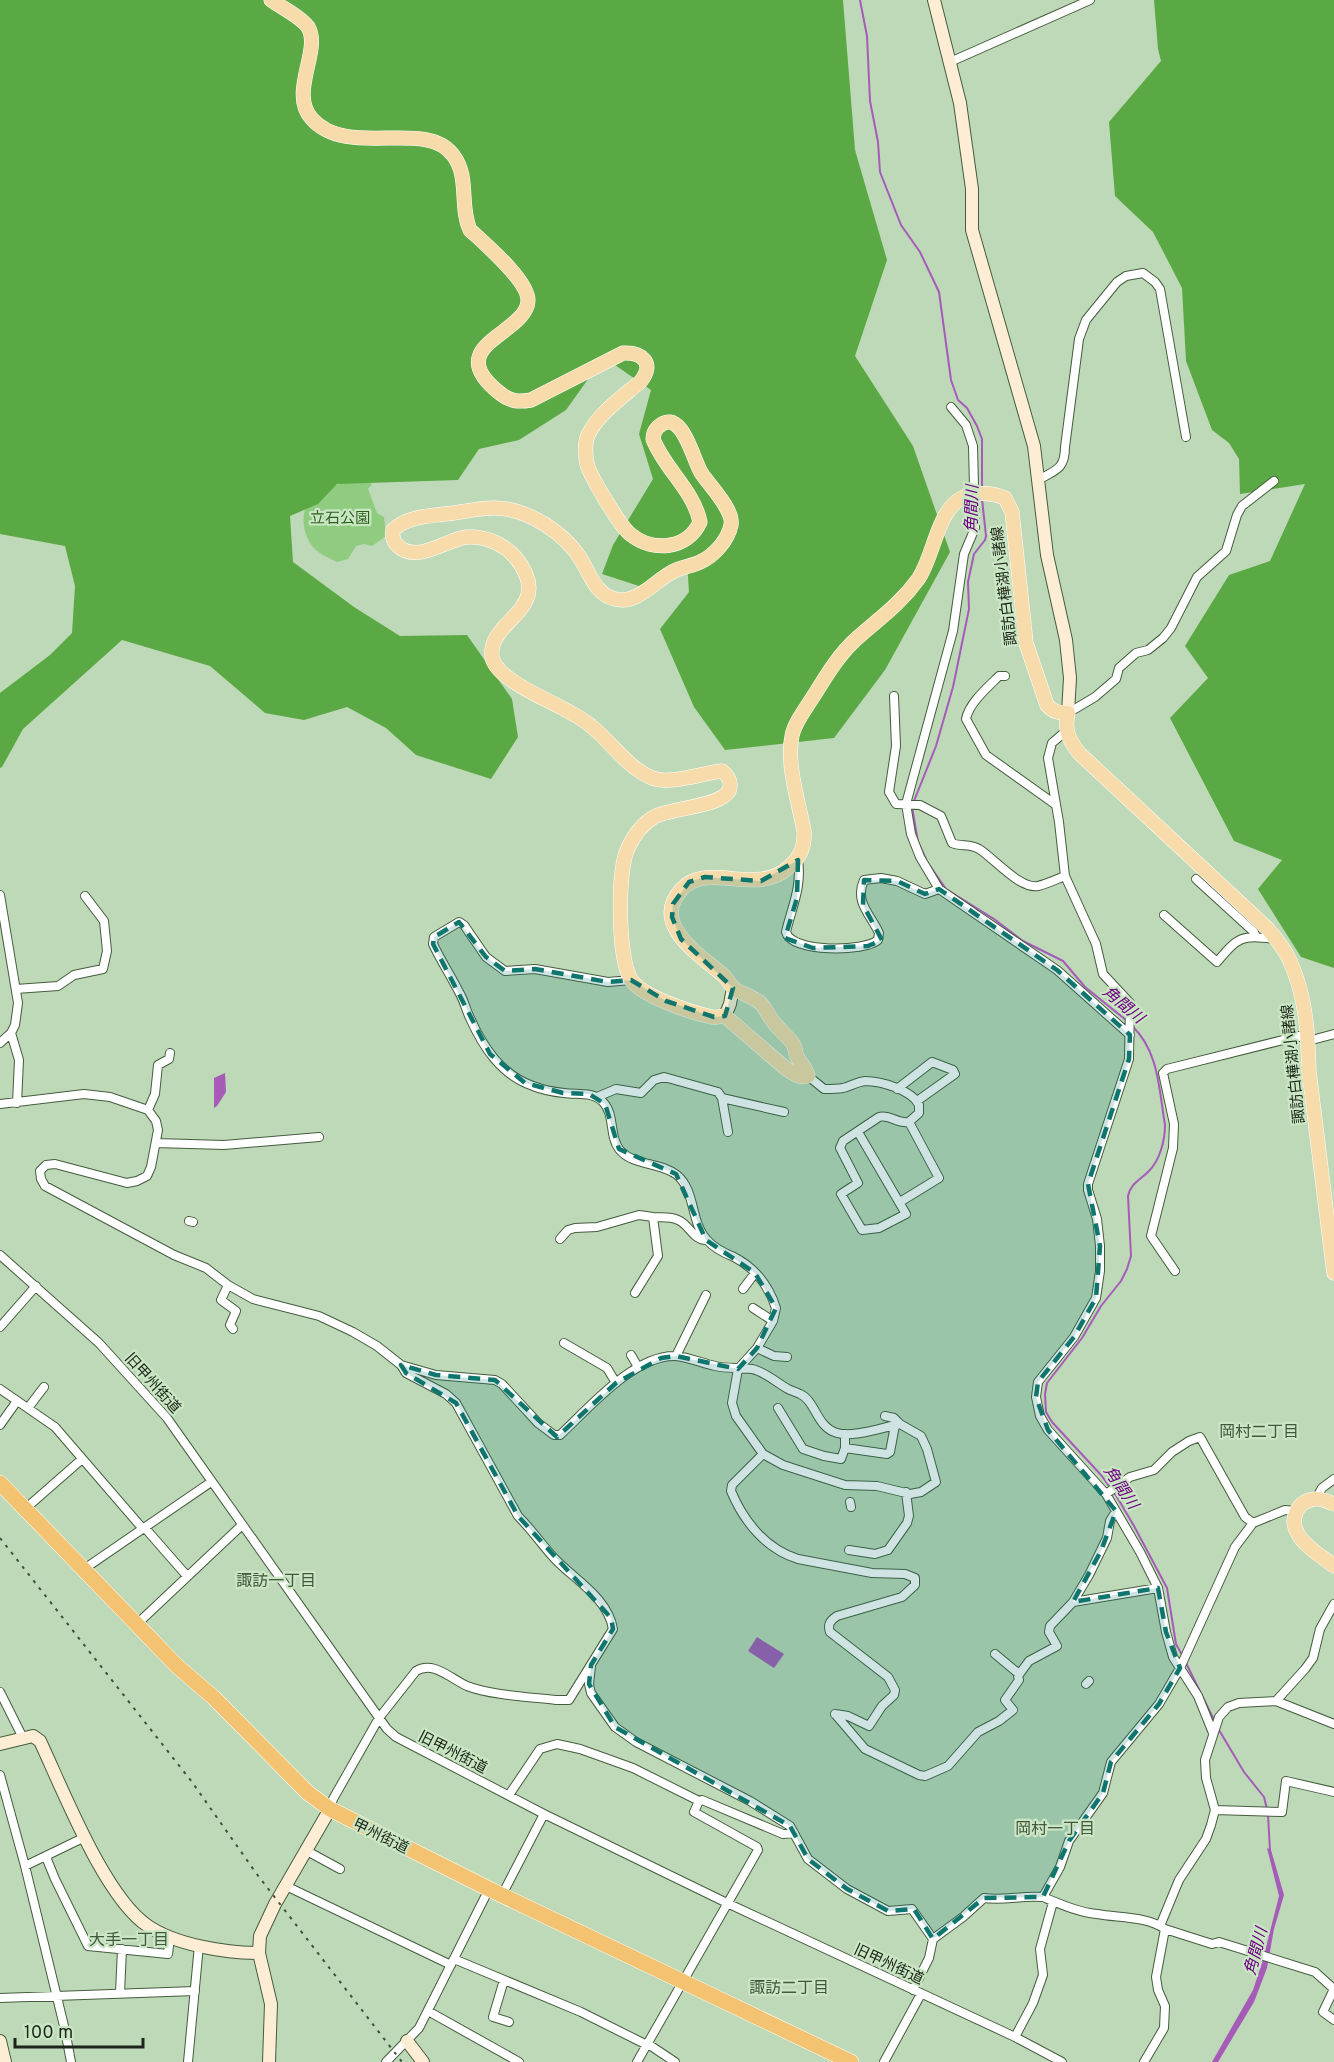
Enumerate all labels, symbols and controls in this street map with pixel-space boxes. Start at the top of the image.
water label: 角間川 [963,483,983,533]
park label: 立石公園 [310,510,370,529]
street label: 諏訪白樺湖小諸線 [989,525,1022,647]
water label: 角間川 [1098,982,1149,1030]
street label: 諏訪白樺湖小諸線 [1279,1003,1310,1125]
street label: 旧甲州街道 [120,1349,185,1418]
district label: 岡村二丁目 [1219,1423,1299,1443]
water label: 角間川 [1099,1463,1143,1515]
district label: 諏訪一丁目 [236,1572,316,1592]
street label: 旧甲州街道 [415,1727,491,1779]
street label: 甲州街道 [349,1815,412,1859]
district label: 岡村一丁目 [1015,1820,1095,1840]
water label: 角間川 [1241,1924,1273,1977]
district label: 大手一丁目 [89,1931,169,1951]
street label: 旧甲州街道 [850,1940,927,1990]
district label: 諏訪二丁目 [749,1979,829,1999]
scale bar [15,2011,142,2049]
text: 100 m [24,2022,73,2045]

